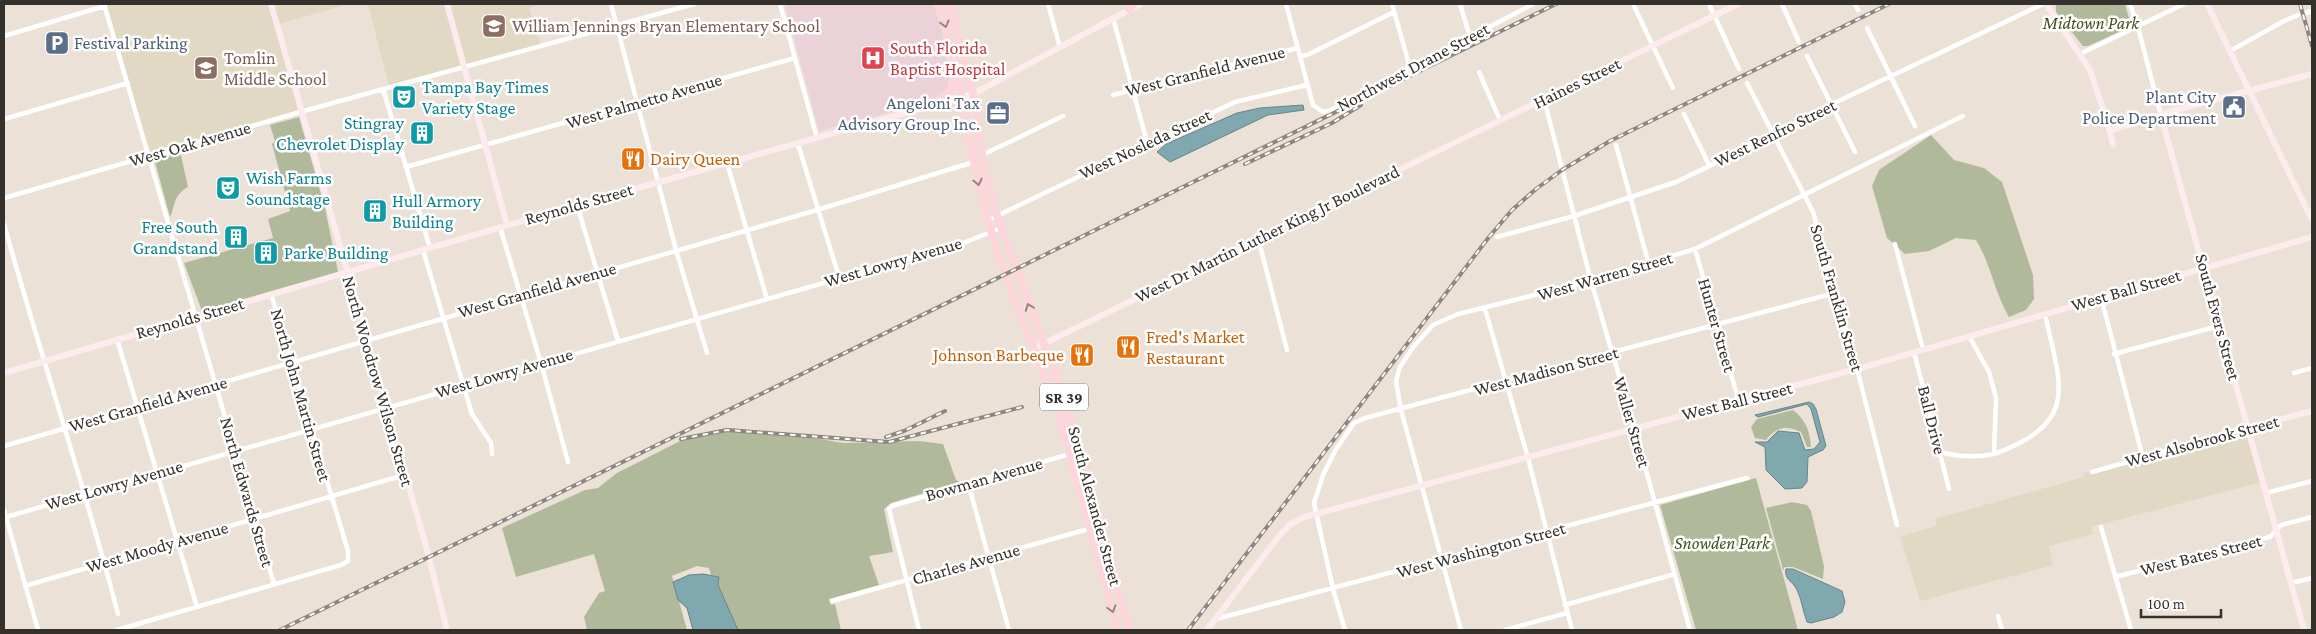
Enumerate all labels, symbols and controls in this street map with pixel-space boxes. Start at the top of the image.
school or university icon: William Jennings Bryan Elementary School [481,13,507,39]
park label: Midtown Park [2042,13,2140,33]
place label: William Jennings Bryan Elementary School [512,16,820,36]
street label: Northwest Drane Street [1333,18,1493,116]
one-way arrow [940,20,950,28]
parking icon: Festival Parking [44,30,70,56]
place label: Festival Parking [74,33,188,53]
place label: South Florida Baptist Hospital [890,38,1006,79]
street label: West Granfield Avenue [1123,41,1287,100]
hospital icon: South Florida Baptist Hospital [860,45,886,71]
place label: Tomlin Middle School [224,48,327,89]
street label: Haines Street [1530,53,1625,113]
school or university icon: Tomlin Middle School [193,55,219,81]
street label: West Palmetto Avenue [564,69,724,133]
place label: Tampa Bay Times Variety Stage [422,77,549,118]
theatre icon: Tampa Bay Times Variety Stage [391,84,417,110]
place label: Plant City Police Department [2082,87,2217,128]
place label: Angeloni Tax Advisory Group Inc. [838,93,981,134]
street label: West Renfro Street [1711,94,1840,171]
public building icon: Plant City Police Department [2221,94,2247,120]
office icon: Angeloni Tax Advisory Group Inc. [985,100,1011,126]
street label: West Nosleda Street [1076,104,1215,183]
place label: Stingray Chevrolet Display [276,113,405,154]
street label: West Oak Avenue [127,117,253,171]
building icon: Stingray Chevrolet Display [409,120,435,146]
restaurant icon: Dairy Queen [620,146,646,172]
place label: Dairy Queen [650,149,741,169]
street label: West Dr Martin Luther King Jr Boulevard [1131,161,1403,307]
place label: Wish Farms Soundstage [246,168,332,209]
theatre icon: Wish Farms Soundstage [215,175,241,201]
one-way arrow [972,177,983,186]
street label: Reynolds Street [523,179,636,229]
place label: Hull Armory Building [392,191,482,232]
building icon: Hull Armory Building [362,198,388,224]
place label: Free South Grandstand [133,217,219,258]
street label: South Franklin Street [1806,222,1868,375]
building icon: Free South Grandstand [223,224,249,250]
street label: West Lowry Avenue [822,233,964,291]
building icon: Parke Building [253,240,279,266]
place label: Parke Building [284,243,389,263]
street label: West Warren Street [1535,247,1676,305]
street label: South Evers Street [2191,252,2245,383]
street label: West Granfield Avenue [456,258,618,322]
street label: West Ball Street [2069,264,2184,315]
street label: North Woodrow Wilson Street [338,274,418,489]
street label: Hunter Street [1694,276,1740,375]
street label: Reynolds Street [134,293,247,343]
one-way arrow [1025,303,1035,312]
street label: North John Martin Street [267,306,336,485]
place label: Fred's Market Restaurant [1146,327,1246,368]
restaurant icon: Fred's Market Restaurant [1115,334,1141,360]
restaurant icon: Johnson Barbeque [1069,342,1095,368]
street label: West Madison Street [1472,342,1621,400]
street label: West Lowry Avenue [433,344,575,402]
place label: Johnson Barbeque [931,345,1064,365]
street label: West Granfield Avenue [67,372,229,436]
street label: Waller Street [1610,374,1655,471]
street label: West Ball Street [1680,377,1795,424]
road number: SR 39 [1040,384,1088,411]
street label: Ball Drive [1914,384,1950,457]
street label: West Alsobrook Street [2123,411,2282,471]
street label: North Edwards Street [216,415,278,570]
street label: South Alexander Street [1064,424,1126,589]
street label: Bowman Avenue [923,453,1045,505]
street label: West Lowry Avenue [43,456,185,514]
street label: West Moody Avenue [84,517,231,577]
street label: West Washington Street [1394,518,1569,582]
street label: West Bates Street [2138,530,2265,580]
park label: Snowden Park [1674,533,1771,553]
street label: Charles Avenue [910,539,1022,589]
scale bar [2141,586,2221,618]
text: 100 m [2148,596,2185,612]
one-way arrow [1107,605,1117,613]

